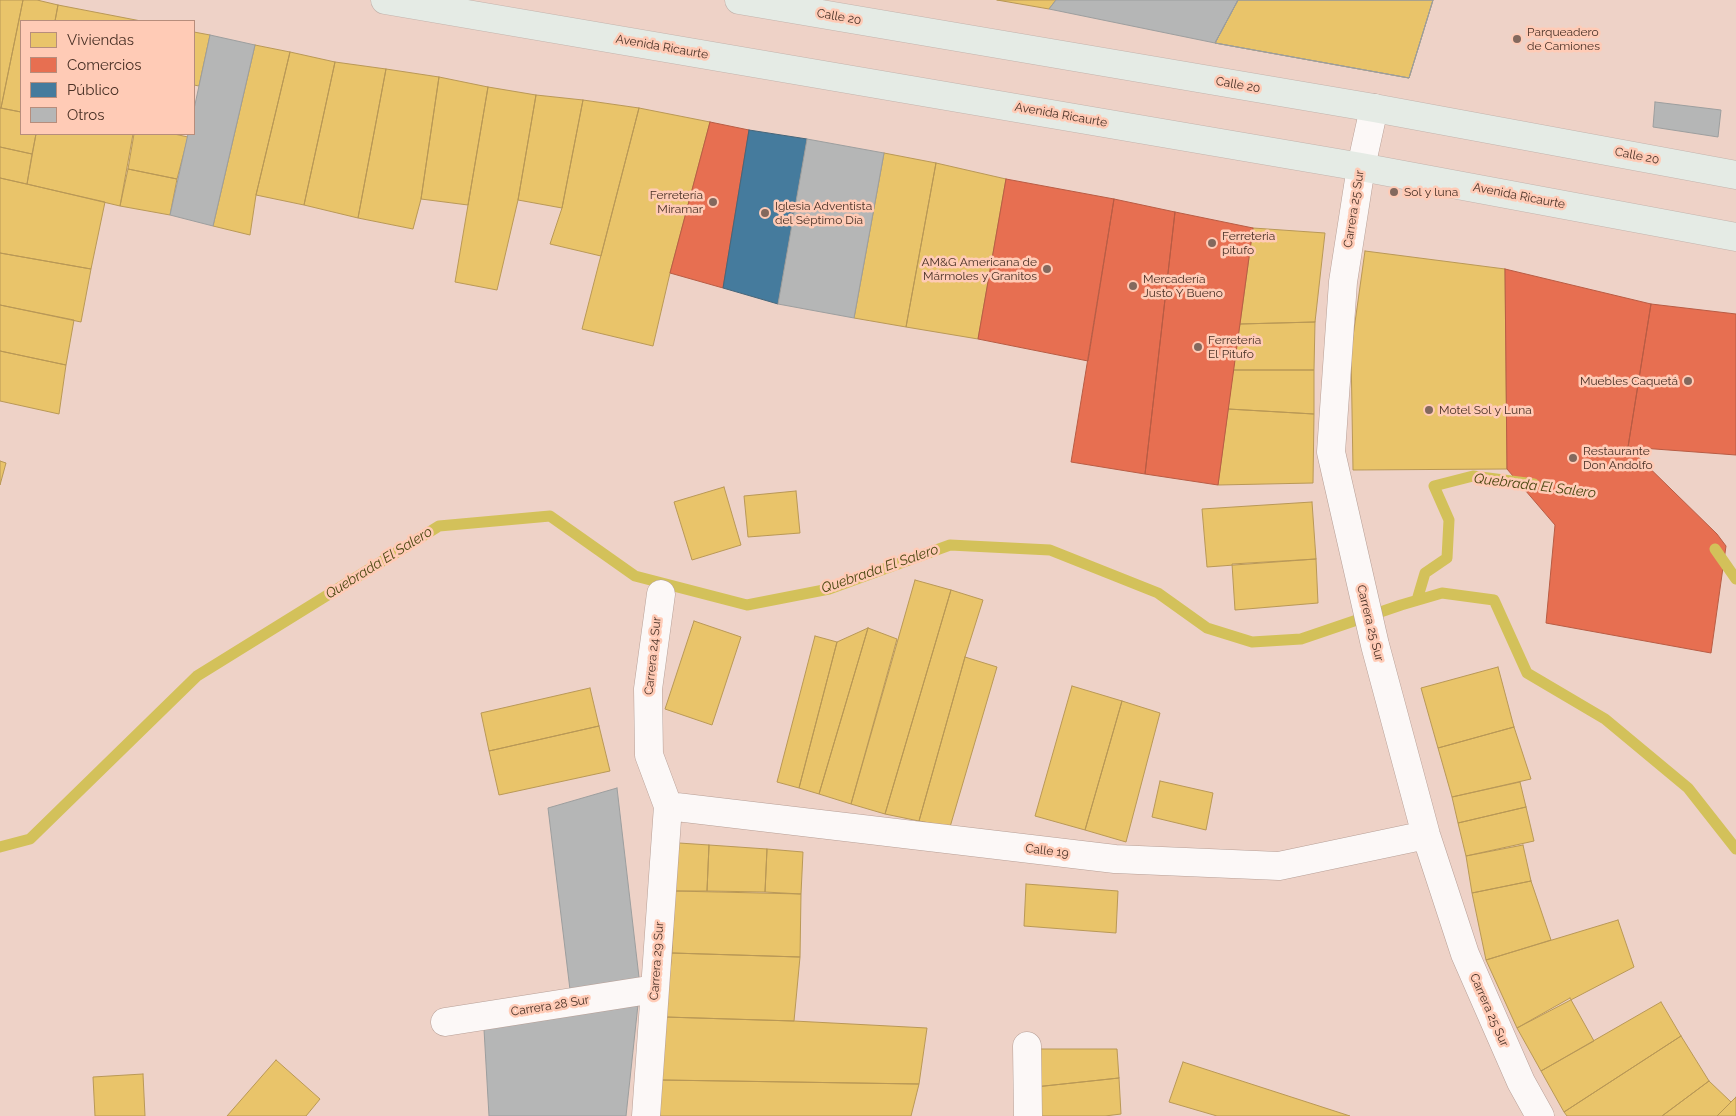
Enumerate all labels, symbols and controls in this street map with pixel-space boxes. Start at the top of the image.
street label: Calle 20 [816,6,862,28]
legend [20,20,195,135]
place label: Parqueadero de Camiones [1527,25,1600,53]
text: Viviendas [67,31,134,49]
street label: Avenida Ricaurte [615,32,709,62]
marker: Parqueadero de Camiones [1511,33,1523,45]
text: Comercios [67,56,142,74]
street label: Calle 20 [1215,74,1261,96]
text: Público [67,81,119,99]
street label: Avenida Ricaurte [1014,100,1108,130]
text: Otros [67,106,104,124]
street label: Calle 20 [1614,145,1660,167]
street label: Carrera 25 Sur [1341,169,1367,249]
street label: Avenida Ricaurte [1472,180,1566,212]
place label: Sol y luna [1404,185,1458,199]
marker: Sol y luna [1388,186,1400,198]
place label: Ferretería Miramar [650,188,703,216]
marker: Ferretería Miramar [707,196,719,208]
place label: Iglesia Adventista del Séptimo Día [775,199,872,227]
marker: Iglesia Adventista del Séptimo Día [759,207,771,219]
place label: Ferreteria pitufo [1222,229,1275,257]
marker: Ferreteria pitufo [1206,237,1218,249]
place label: AM&G Americana de Mármoles y Granitos [921,255,1037,283]
marker: AM&G Americana de Mármoles y Granitos [1041,263,1053,275]
place label: Mercadería Justo Y Bueno [1143,272,1223,300]
marker: Mercadería Justo Y Bueno [1127,280,1139,292]
place label: Ferretería El Pitufo [1208,333,1261,361]
marker: Ferretería El Pitufo [1192,341,1204,353]
place label: Muebles Caquetá [1580,374,1678,388]
marker: Muebles Caquetá [1682,375,1694,387]
place label: Motel Sol y Luna [1439,403,1532,417]
marker: Motel Sol y Luna [1423,404,1435,416]
place label: Restaurante Don Andolfo [1583,444,1653,472]
marker: Restaurante Don Andolfo [1567,452,1579,464]
water label: Quebrada El Salero [1473,470,1597,502]
water label: Quebrada El Salero [323,523,435,603]
water label: Quebrada El Salero [819,541,941,597]
street label: Carrera 25 Sur [1354,583,1386,663]
street label: Carrera 24 Sur [642,616,664,696]
street label: Calle 19 [1024,841,1070,861]
street label: Carrera 29 Sur [647,921,667,1001]
street label: Carrera 25 Sur [1466,971,1512,1049]
street label: Carrera 28 Sur [510,993,590,1019]

